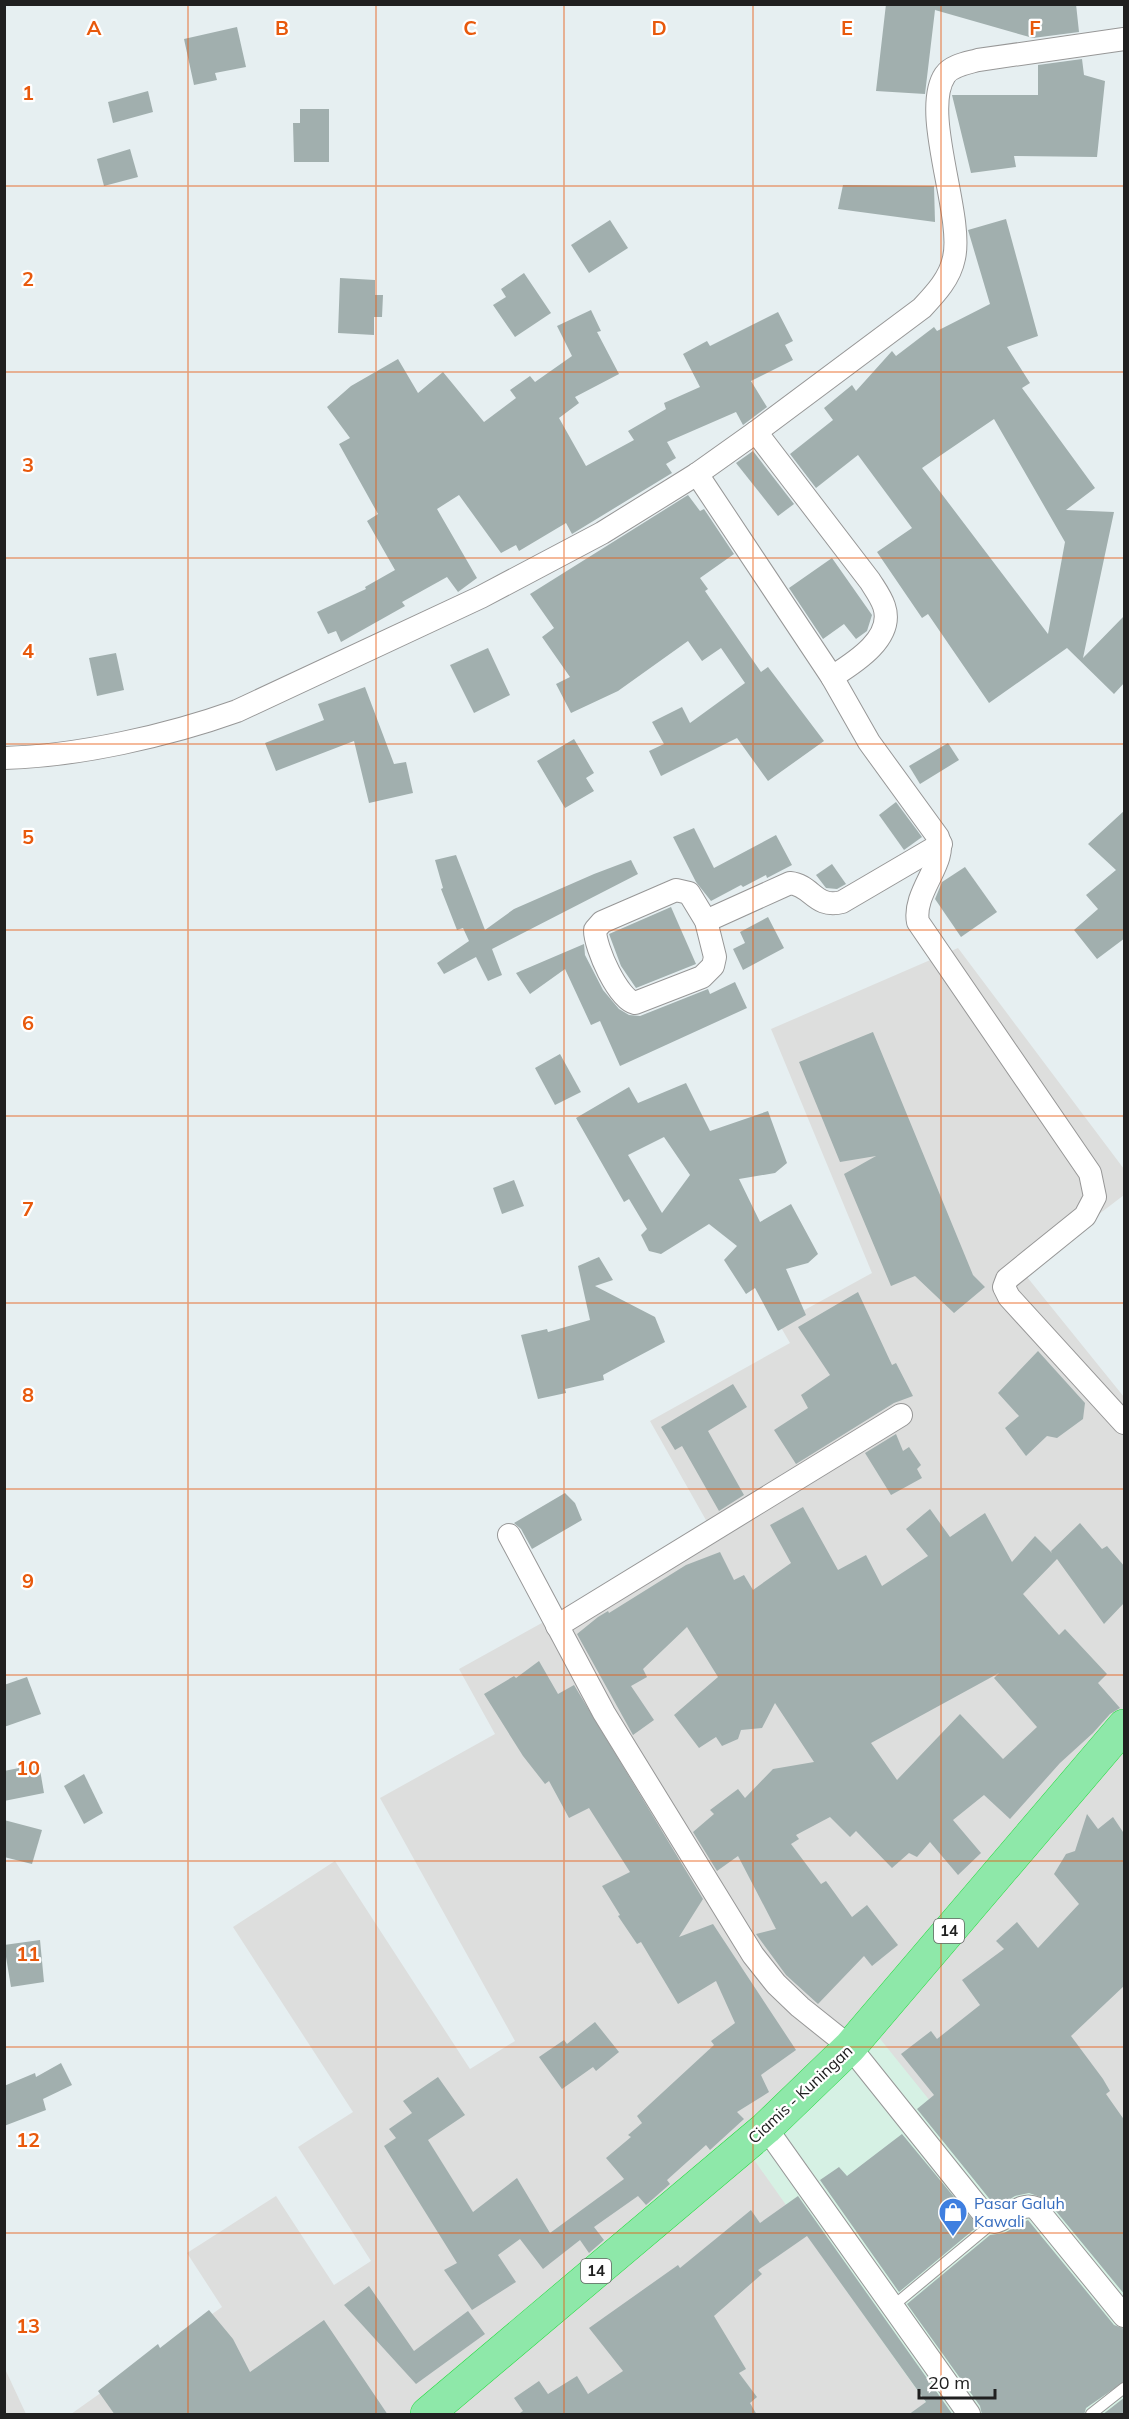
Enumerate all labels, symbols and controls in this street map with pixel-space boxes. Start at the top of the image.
text: A [87,15,102,40]
text: B [275,15,289,40]
text: C [463,15,477,40]
text: D [651,15,667,40]
text: E [841,15,853,40]
text: F [1029,15,1041,40]
text: 1 [22,80,34,105]
text: 2 [22,266,34,291]
text: 3 [22,452,34,477]
text: 4 [22,638,34,663]
text: 5 [22,824,34,849]
text: 6 [22,1010,34,1035]
text: 7 [22,1196,34,1221]
text: 8 [22,1382,34,1407]
text: 9 [22,1568,34,1593]
text: 10 [16,1755,40,1780]
road number: 14 [934,1919,964,1943]
text: 11 [16,1941,40,1966]
street label: Ciamis - Kuningan [744,2040,856,2148]
text: 12 [16,2127,40,2152]
place label: Pasar Galuh Kawali [974,2193,1065,2231]
shop icon: Pasar Galuh Kawali [937,2196,969,2238]
road number: 14 [581,2259,611,2283]
text: 13 [16,2313,40,2338]
scale bar [919,2362,996,2400]
text: 20 m [928,2371,970,2394]

